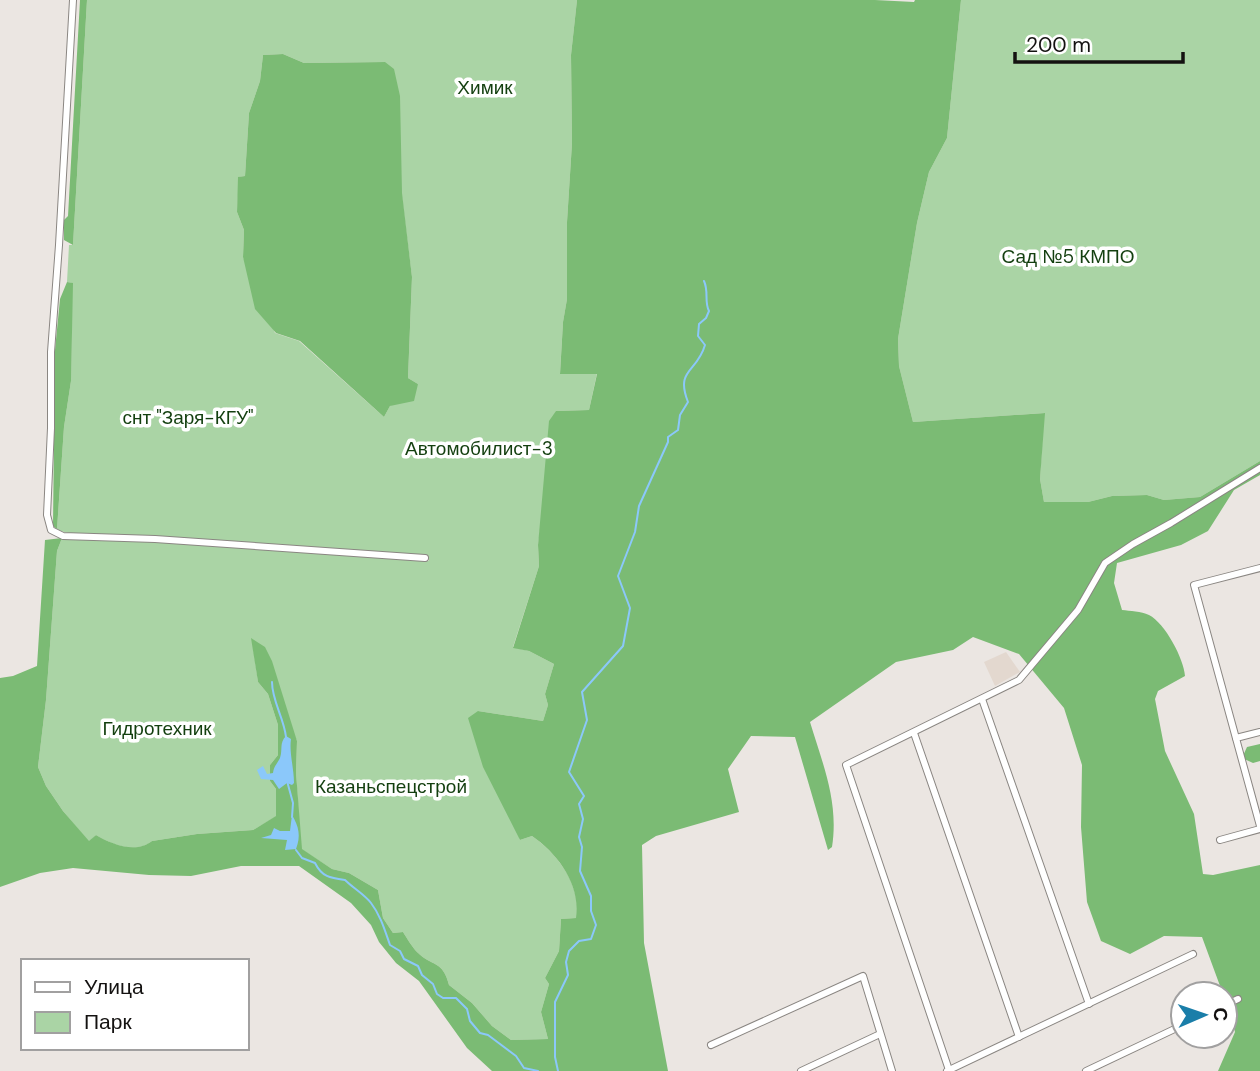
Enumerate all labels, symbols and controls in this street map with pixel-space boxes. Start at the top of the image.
scale bar [1015,21,1183,65]
text: 200 m [1026,31,1091,59]
park label: Химик [457,75,513,100]
park label: Сад №5 КМПО [1002,244,1135,269]
park label: снт "Заря-КГУ" [122,405,254,430]
park label: Автомобилист-3 [405,436,553,461]
park label: Гидротехник [102,716,212,741]
park label: Казаньспецстрой [315,774,467,799]
legend [21,959,248,1050]
text: Улица [84,973,144,1001]
north arrow [1169,980,1239,1050]
text: С [1208,1007,1233,1022]
text: Парк [84,1008,132,1036]

